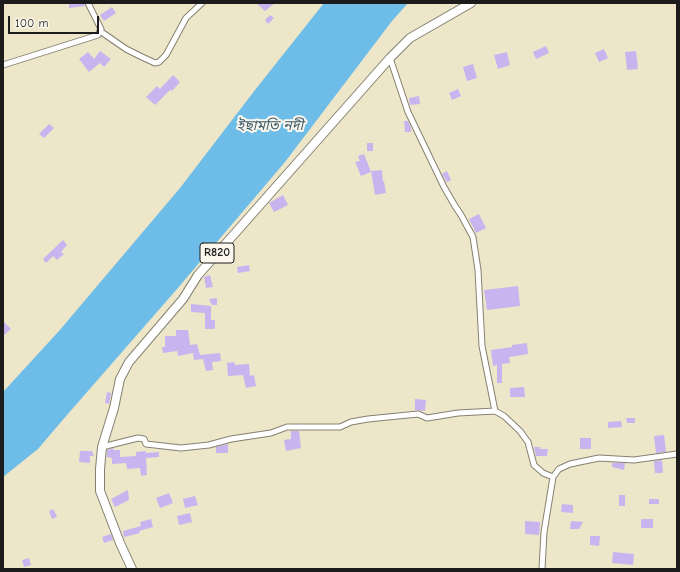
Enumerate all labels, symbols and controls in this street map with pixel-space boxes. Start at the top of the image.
scale bar [10,8,101,34]
text: 100 m [15,16,48,30]
water label: ইছামতি নদী [237,118,303,134]
road number: R820 [200,243,234,263]

